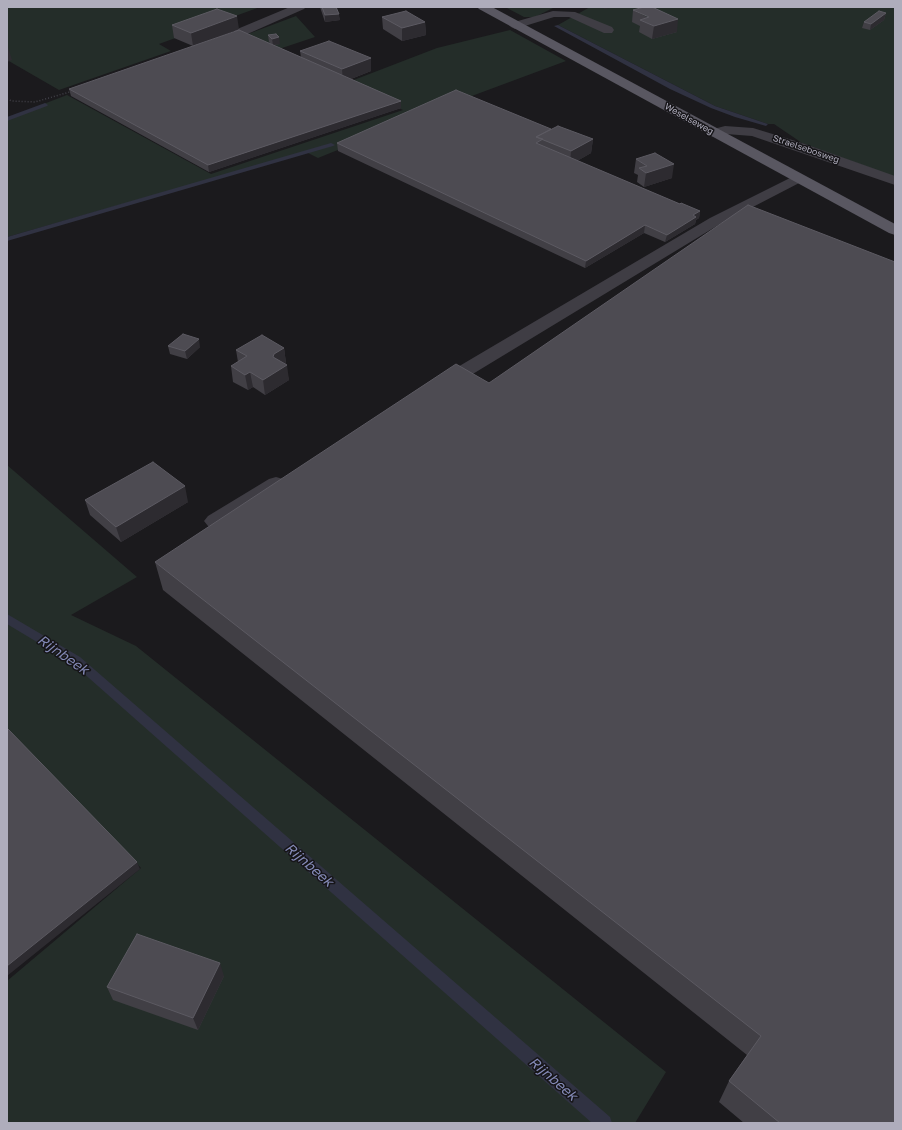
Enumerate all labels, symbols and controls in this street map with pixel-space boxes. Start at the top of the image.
street label: Weselseweg [663,101,715,137]
street label: Straelsebosweg [771,133,841,165]
water label: Rijnbeek [34,631,92,679]
water label: Rijnbeek [281,840,337,890]
water label: Rijnbeek [525,1054,581,1104]

